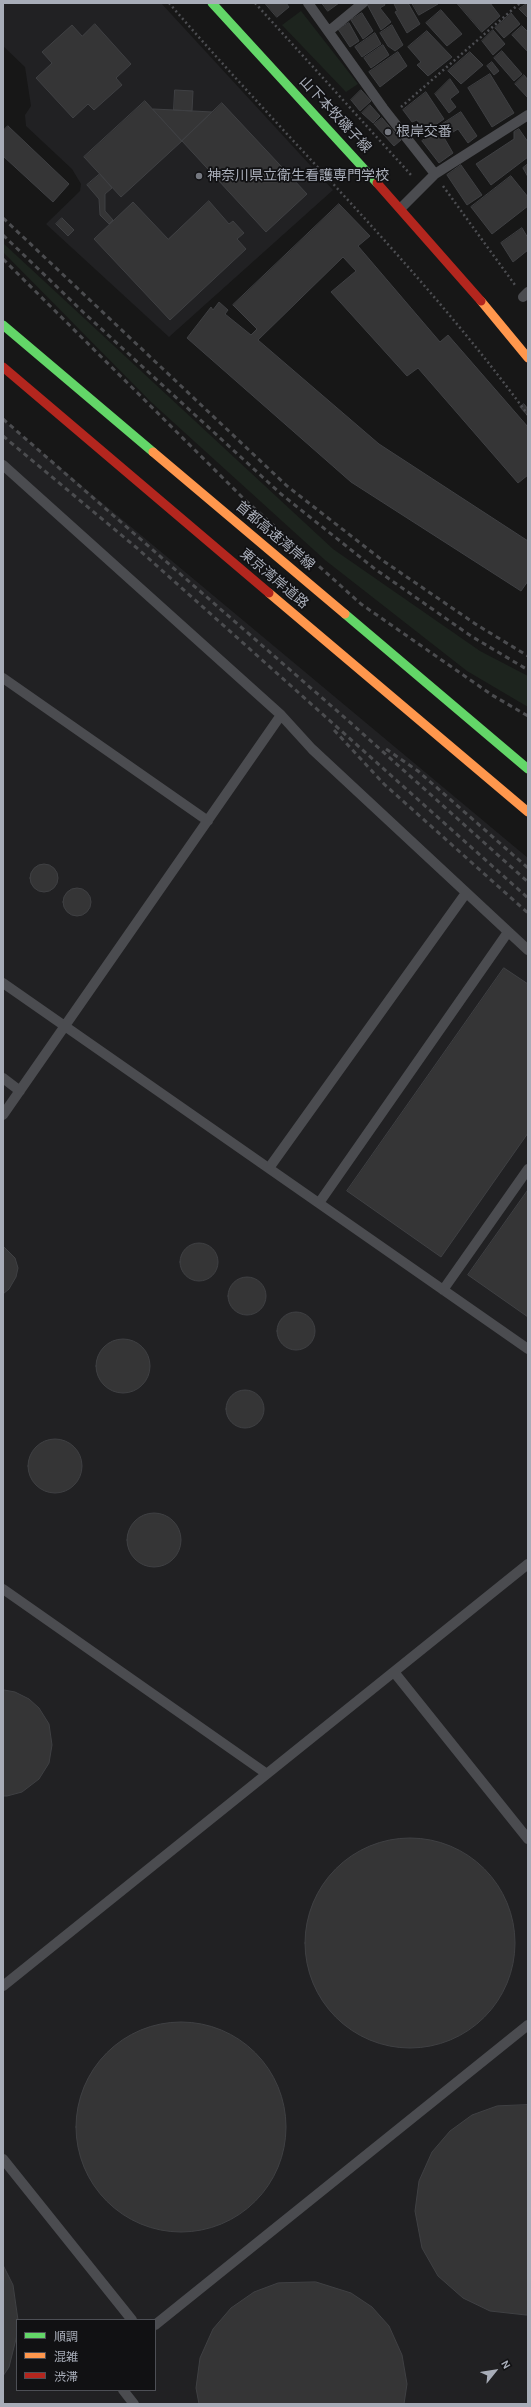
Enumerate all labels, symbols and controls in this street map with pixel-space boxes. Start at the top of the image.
street label: 山下本牧磯子線 [295,73,375,157]
place label: 根岸交番 [396,124,452,140]
marker: 根岸交番 [383,127,393,137]
place label: 神奈川県立衛生看護専門学校 [207,168,389,184]
marker: 神奈川県立衛生看護専門学校 [194,171,204,181]
street label: 首都高速湾岸線 [232,498,318,574]
street label: 東京湾岸道路 [236,546,312,612]
legend [16,2319,156,2391]
text: 順調 [54,2330,78,2344]
text: 混雑 [54,2350,78,2364]
north arrow [475,2351,515,2391]
text: N [498,2358,513,2371]
text: 渋滞 [54,2370,78,2384]

